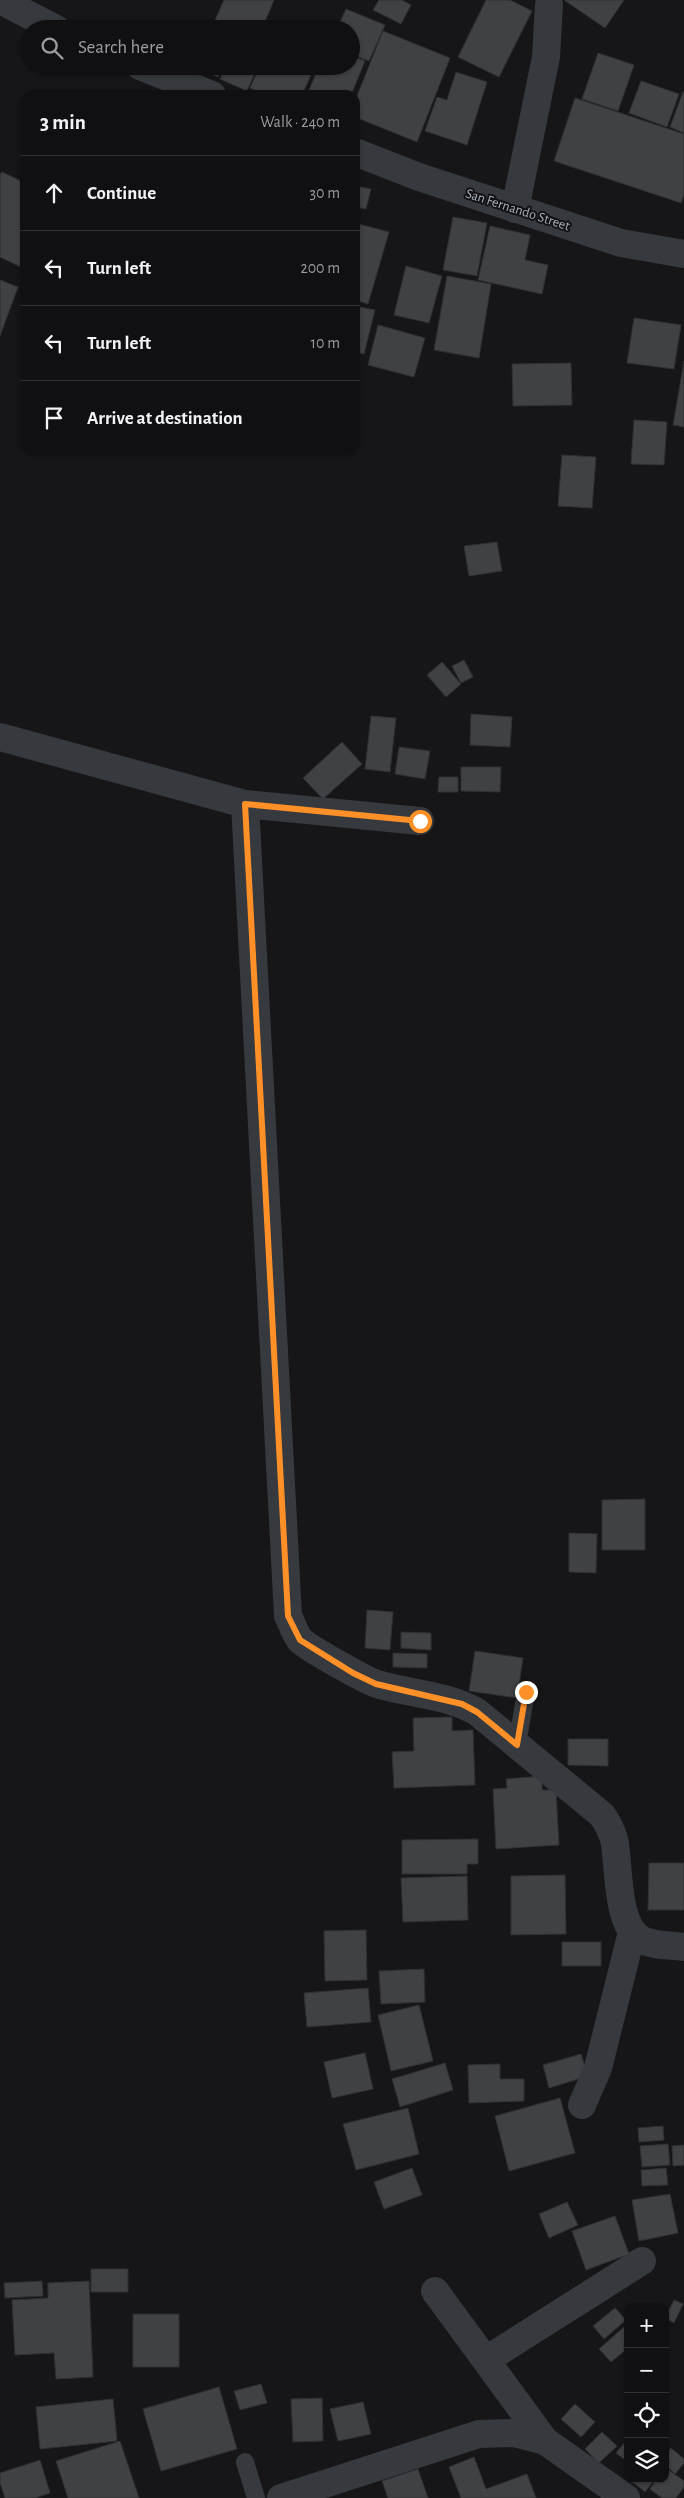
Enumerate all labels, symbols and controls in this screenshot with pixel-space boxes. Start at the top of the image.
search box [20,20,360,75]
icon: search [38,34,66,62]
text: Search here [78,38,164,57]
text: 3 min [40,112,86,133]
text: Walk · 240 m [260,114,340,130]
icon: ahead [40,179,68,207]
text: Continue [87,184,156,203]
text: 30 m [310,185,340,201]
street label: San Fernando Street [464,186,572,234]
icon: left [40,254,68,282]
text: Turn left [87,259,151,278]
text: 200 m [300,260,340,276]
icon: left [40,329,68,357]
text: Turn left [87,334,151,353]
text: 10 m [311,335,340,351]
icon: arrive [40,404,68,432]
text: Arrive at destination [87,409,243,428]
route start [409,810,432,833]
route end [515,1681,538,1704]
map controls [624,2303,669,2483]
button: + [624,2303,669,2348]
button: − [624,2348,669,2393]
button: locate [624,2393,669,2438]
button: layers [624,2438,669,2483]

